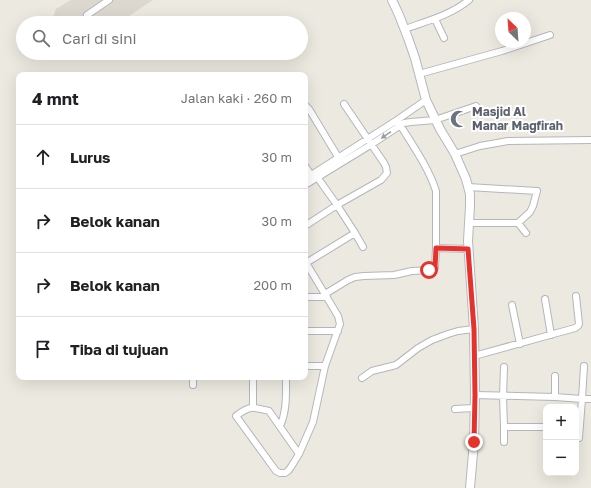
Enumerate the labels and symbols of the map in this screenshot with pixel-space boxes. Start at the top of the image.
north arrow [495,12,531,48]
place label: Masjid Al Manar Magfirah [472,104,563,133]
mosque icon: Masjid Al Manar Magfirah [449,109,469,129]
one-way arrow [380,131,391,139]
route start [420,261,438,279]
route end [465,433,483,451]

